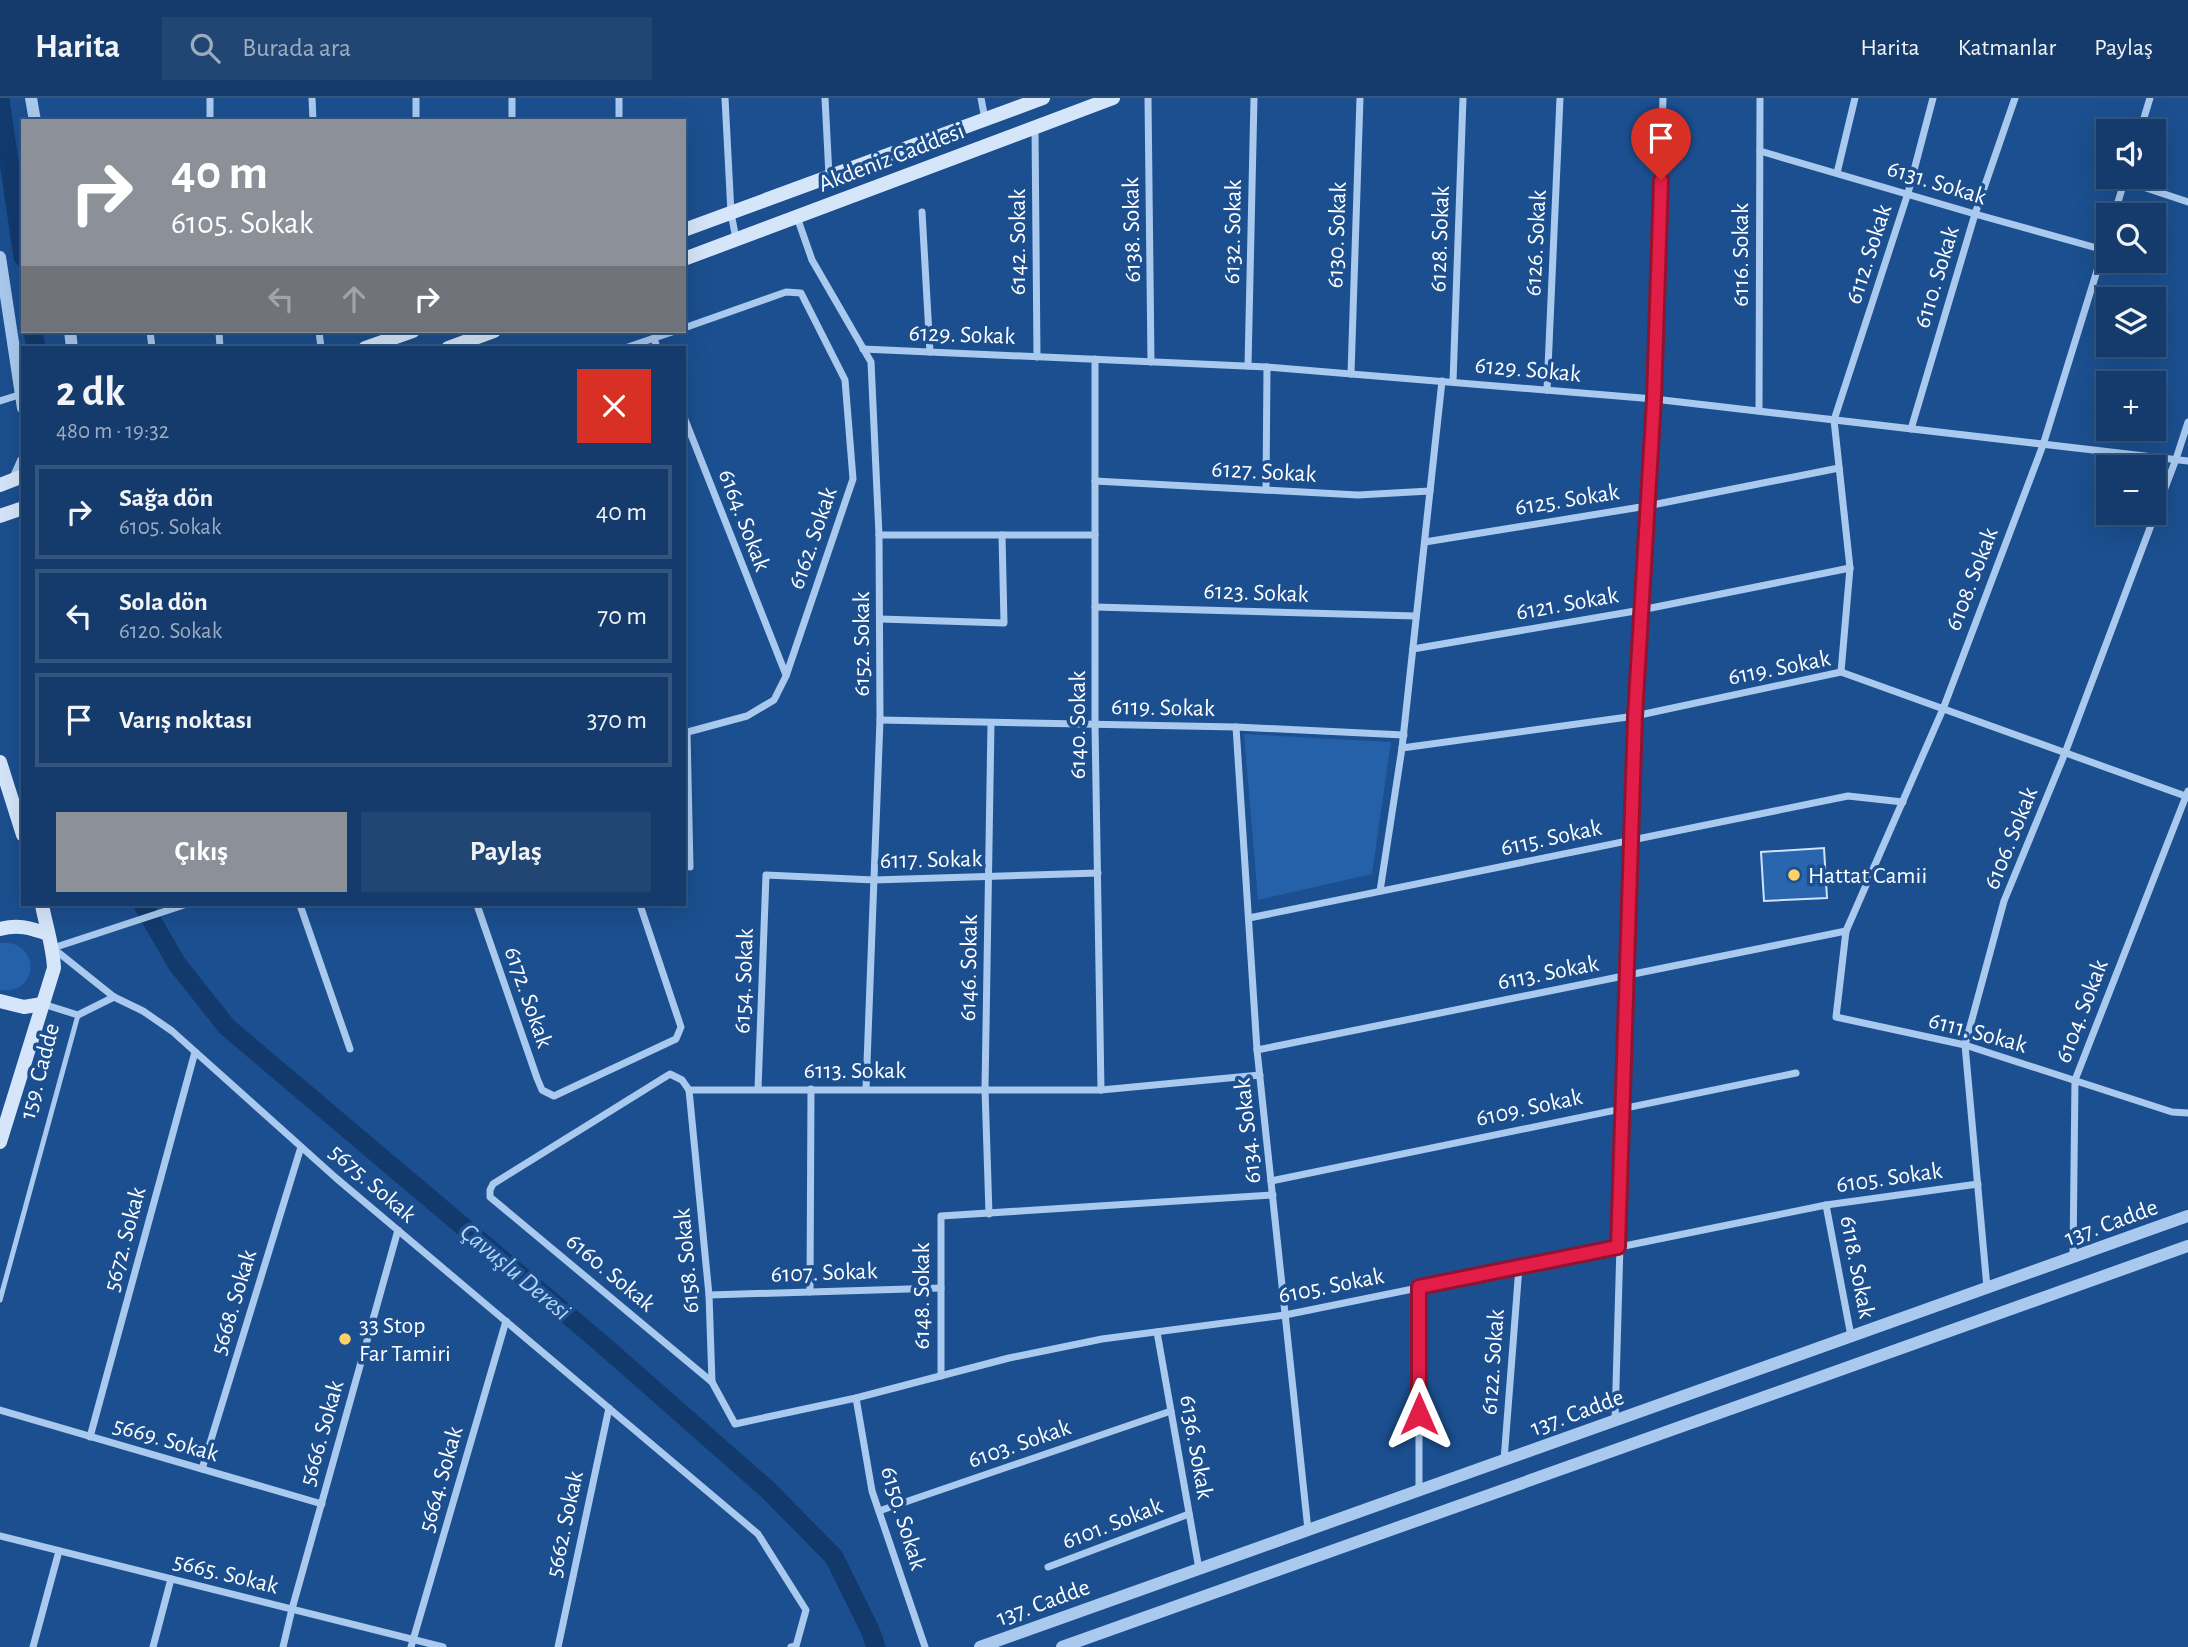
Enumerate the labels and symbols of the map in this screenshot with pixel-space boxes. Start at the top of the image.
pin [1631,108,1691,180]
street label: Akdeniz Caddesi [815,119,968,197]
street label: 6131. Sokak [1884,157,1989,209]
street label: 6138. Sokak [1119,177,1145,283]
street label: 6132. Sokak [1220,179,1246,285]
street label: 6130. Sokak [1323,181,1351,289]
street label: 6128. Sokak [1426,185,1454,293]
street label: 6142. Sokak [1006,189,1030,295]
street label: 6126. Sokak [1521,189,1551,297]
street label: 6112. Sokak [1842,201,1896,307]
street label: 6116. Sokak [1729,203,1753,307]
street label: 6110. Sokak [1910,224,1964,331]
street label: 6129. Sokak [908,321,1016,349]
street label: 6129. Sokak [1474,353,1582,387]
street label: 6127. Sokak [1211,457,1317,487]
street label: 6164. Sokak [714,466,774,575]
street label: 6125. Sokak [1513,480,1621,520]
street label: 6162. Sokak [784,484,842,592]
street label: 6108. Sokak [1941,525,2003,634]
street label: 6123. Sokak [1203,579,1309,607]
street label: 6121. Sokak [1514,583,1620,625]
street label: 6152. Sokak [850,591,874,697]
street label: 6119. Sokak [1726,646,1832,690]
street label: 6140. Sokak [1066,671,1090,779]
street label: 6119. Sokak [1111,695,1215,721]
street label: 6106. Sokak [1980,784,2042,893]
street label: 6115. Sokak [1499,816,1604,860]
street label: 6117. Sokak [880,847,982,873]
place label: Hattat Camii [1808,864,1927,888]
marker: Hattat Camii [1786,867,1802,883]
street label: 6146. Sokak [956,914,982,1022]
street label: 6154. Sokak [730,928,758,1034]
street label: 6172. Sokak [500,944,557,1051]
street label: 6113. Sokak [1496,951,1601,995]
street label: 6104. Sokak [2051,956,2113,1066]
street label: 6111. Sokak [1926,1008,2029,1058]
street label: 159. Cadde [16,1021,64,1122]
street label: 6113. Sokak [804,1059,906,1083]
street label: 6134. Sokak [1231,1077,1265,1185]
street label: 6109. Sokak [1474,1085,1585,1131]
street label: 5675. Sokak [324,1140,420,1228]
street label: 6105. Sokak [1835,1159,1944,1197]
street label: 5672. Sokak [100,1185,150,1294]
street label: 137. Cadde [2062,1195,2161,1251]
street label: 6158. Sokak [670,1207,704,1315]
street label: 6118. Sokak [1835,1214,1879,1320]
water label: Çavuşlu Deresi [455,1218,576,1325]
street label: 6160. Sokak [561,1229,660,1317]
street label: 6148. Sokak [910,1242,934,1350]
street label: 5668. Sokak [207,1247,261,1358]
street label: 6107. Sokak [770,1259,878,1287]
street label: 6105. Sokak [1276,1264,1386,1308]
street label: 6122. Sokak [1477,1308,1509,1416]
place label: 33 Stop Far Tamiri [359,1314,451,1366]
marker: 33 Stop Far Tamiri [337,1331,353,1347]
position arrow [1382,1377,1456,1451]
street label: 5666. Sokak [295,1378,348,1489]
street label: 137. Cadde [1528,1385,1627,1441]
street label: 6136. Sokak [1175,1393,1217,1501]
street label: 5669. Sokak [110,1413,221,1466]
street label: 6103. Sokak [965,1415,1074,1473]
street label: 5664. Sokak [414,1424,467,1535]
street label: 6150. Sokak [876,1464,930,1573]
street label: 5662. Sokak [542,1469,588,1580]
street label: 6101. Sokak [1059,1494,1166,1554]
street label: 5665. Sokak [171,1549,281,1599]
street label: 137. Cadde [994,1575,1093,1631]

